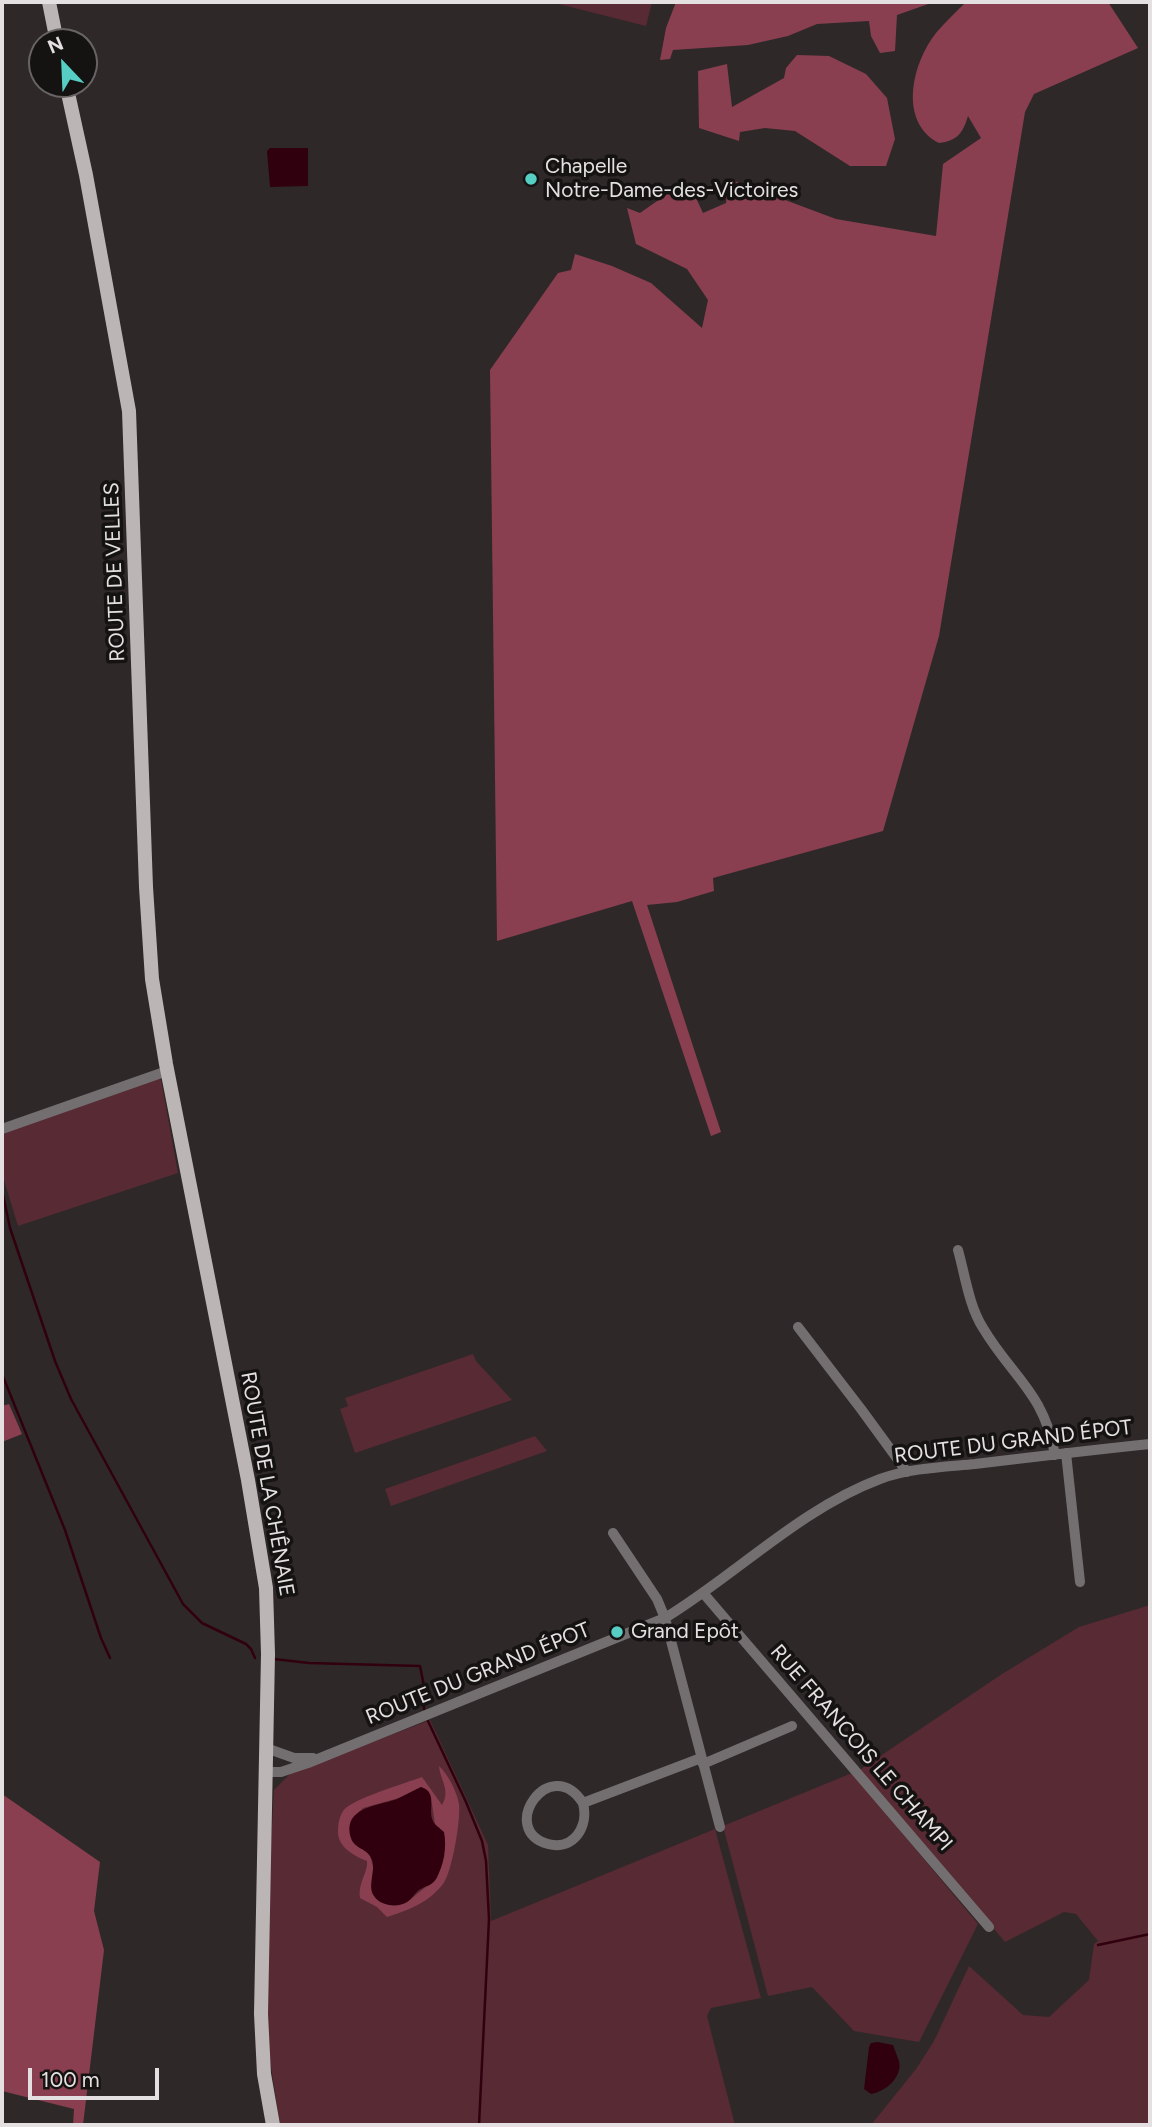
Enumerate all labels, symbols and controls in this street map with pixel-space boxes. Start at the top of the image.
north arrow [28,28,98,98]
text: N [44,32,67,59]
place label: Chapelle Notre-Dame-des-Victoires [545,154,798,204]
marker: Chapelle Notre-Dame-des-Victoires [523,171,539,187]
street label: ROUTE DE VELLES [99,482,131,662]
street label: ROUTE DE LA CHÊNAIE [235,1370,299,1598]
street label: ROUTE DU GRAND ÉPOT [893,1415,1133,1469]
street label: ROUTE DU GRAND ÉPOT [362,1617,594,1731]
place label: Grand Epôt [631,1619,739,1645]
marker: Grand Epôt [609,1624,625,1640]
street label: RUE FRANCOIS LE CHAMPI [765,1640,957,1856]
scale bar [32,2054,163,2098]
text: 100 m [41,2067,100,2092]

